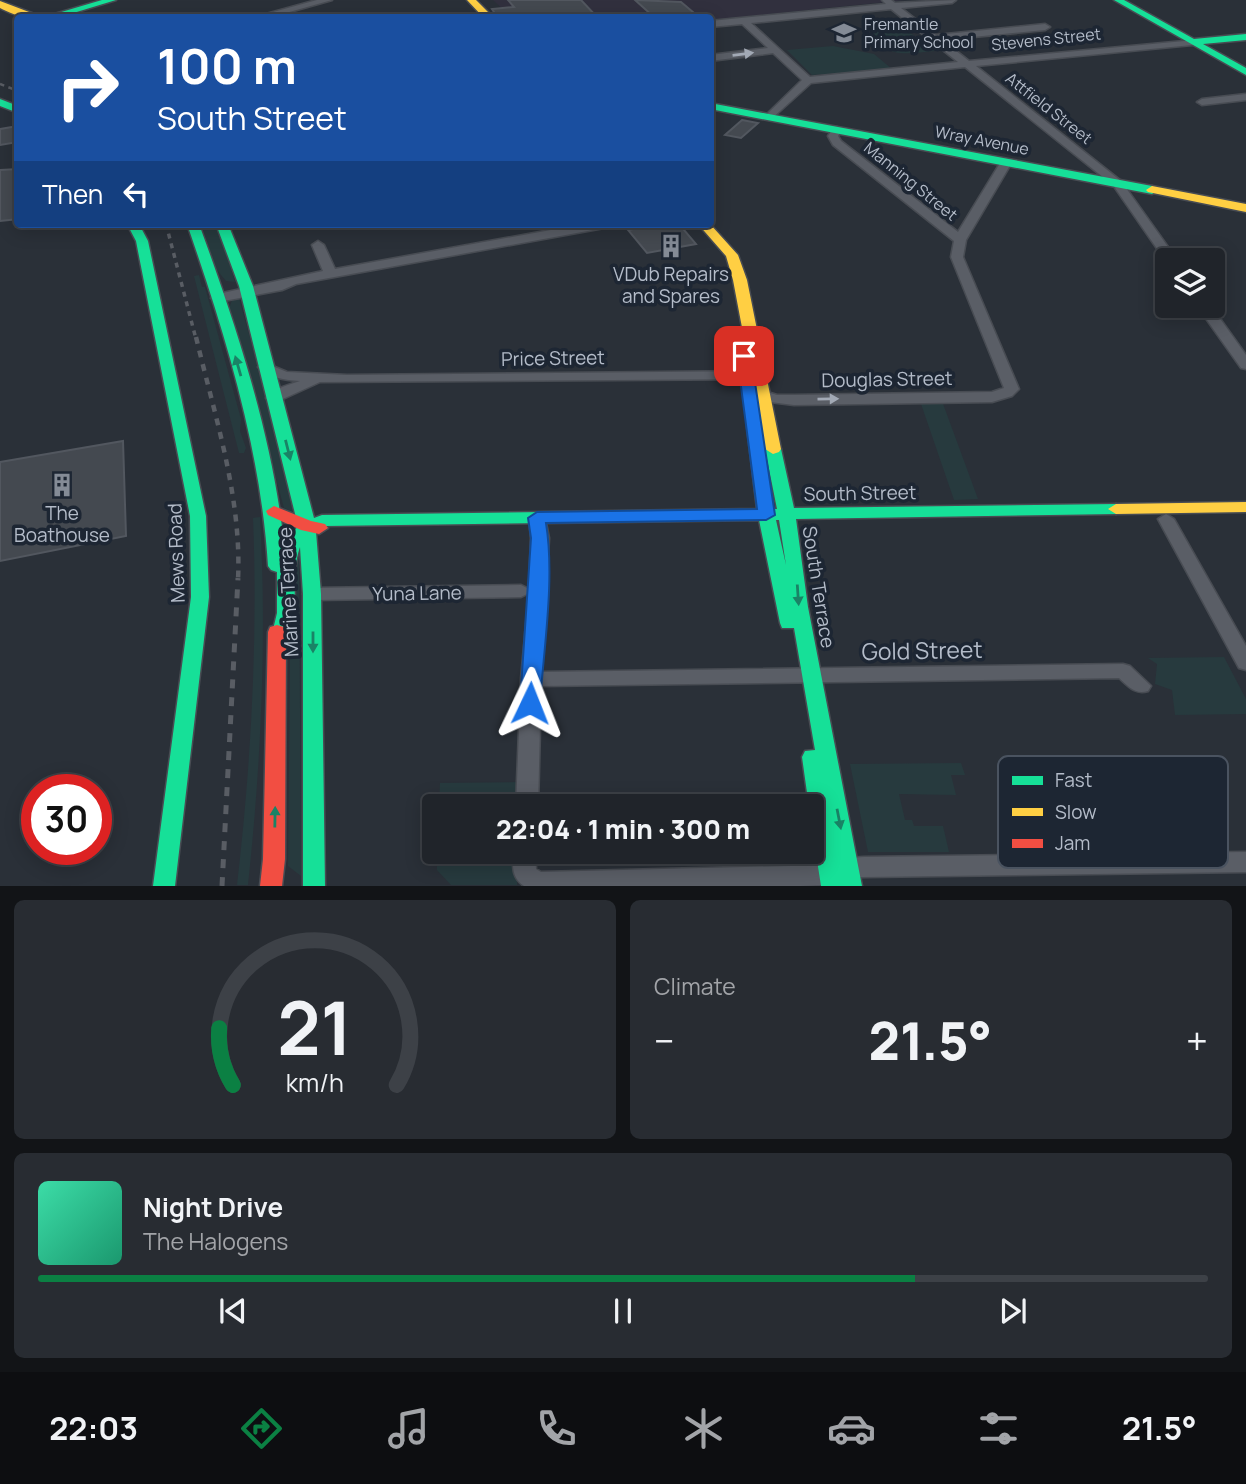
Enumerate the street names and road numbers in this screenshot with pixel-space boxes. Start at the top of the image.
street label: Stevens Street [990,22,1102,56]
street label: Attfield Street [1001,67,1097,149]
street label: Wray Avenue [933,120,1031,160]
street label: Manning Street [860,137,962,225]
street label: Price Street [501,344,605,372]
street label: Douglas Street [821,365,953,393]
street label: South Street [803,479,917,507]
street label: Mews Road [161,503,191,603]
street label: South Terrace [797,524,841,650]
street label: Marine Terrace [272,526,304,658]
street label: Yuna Lane [372,579,462,607]
street label: Gold Street [861,633,983,667]

